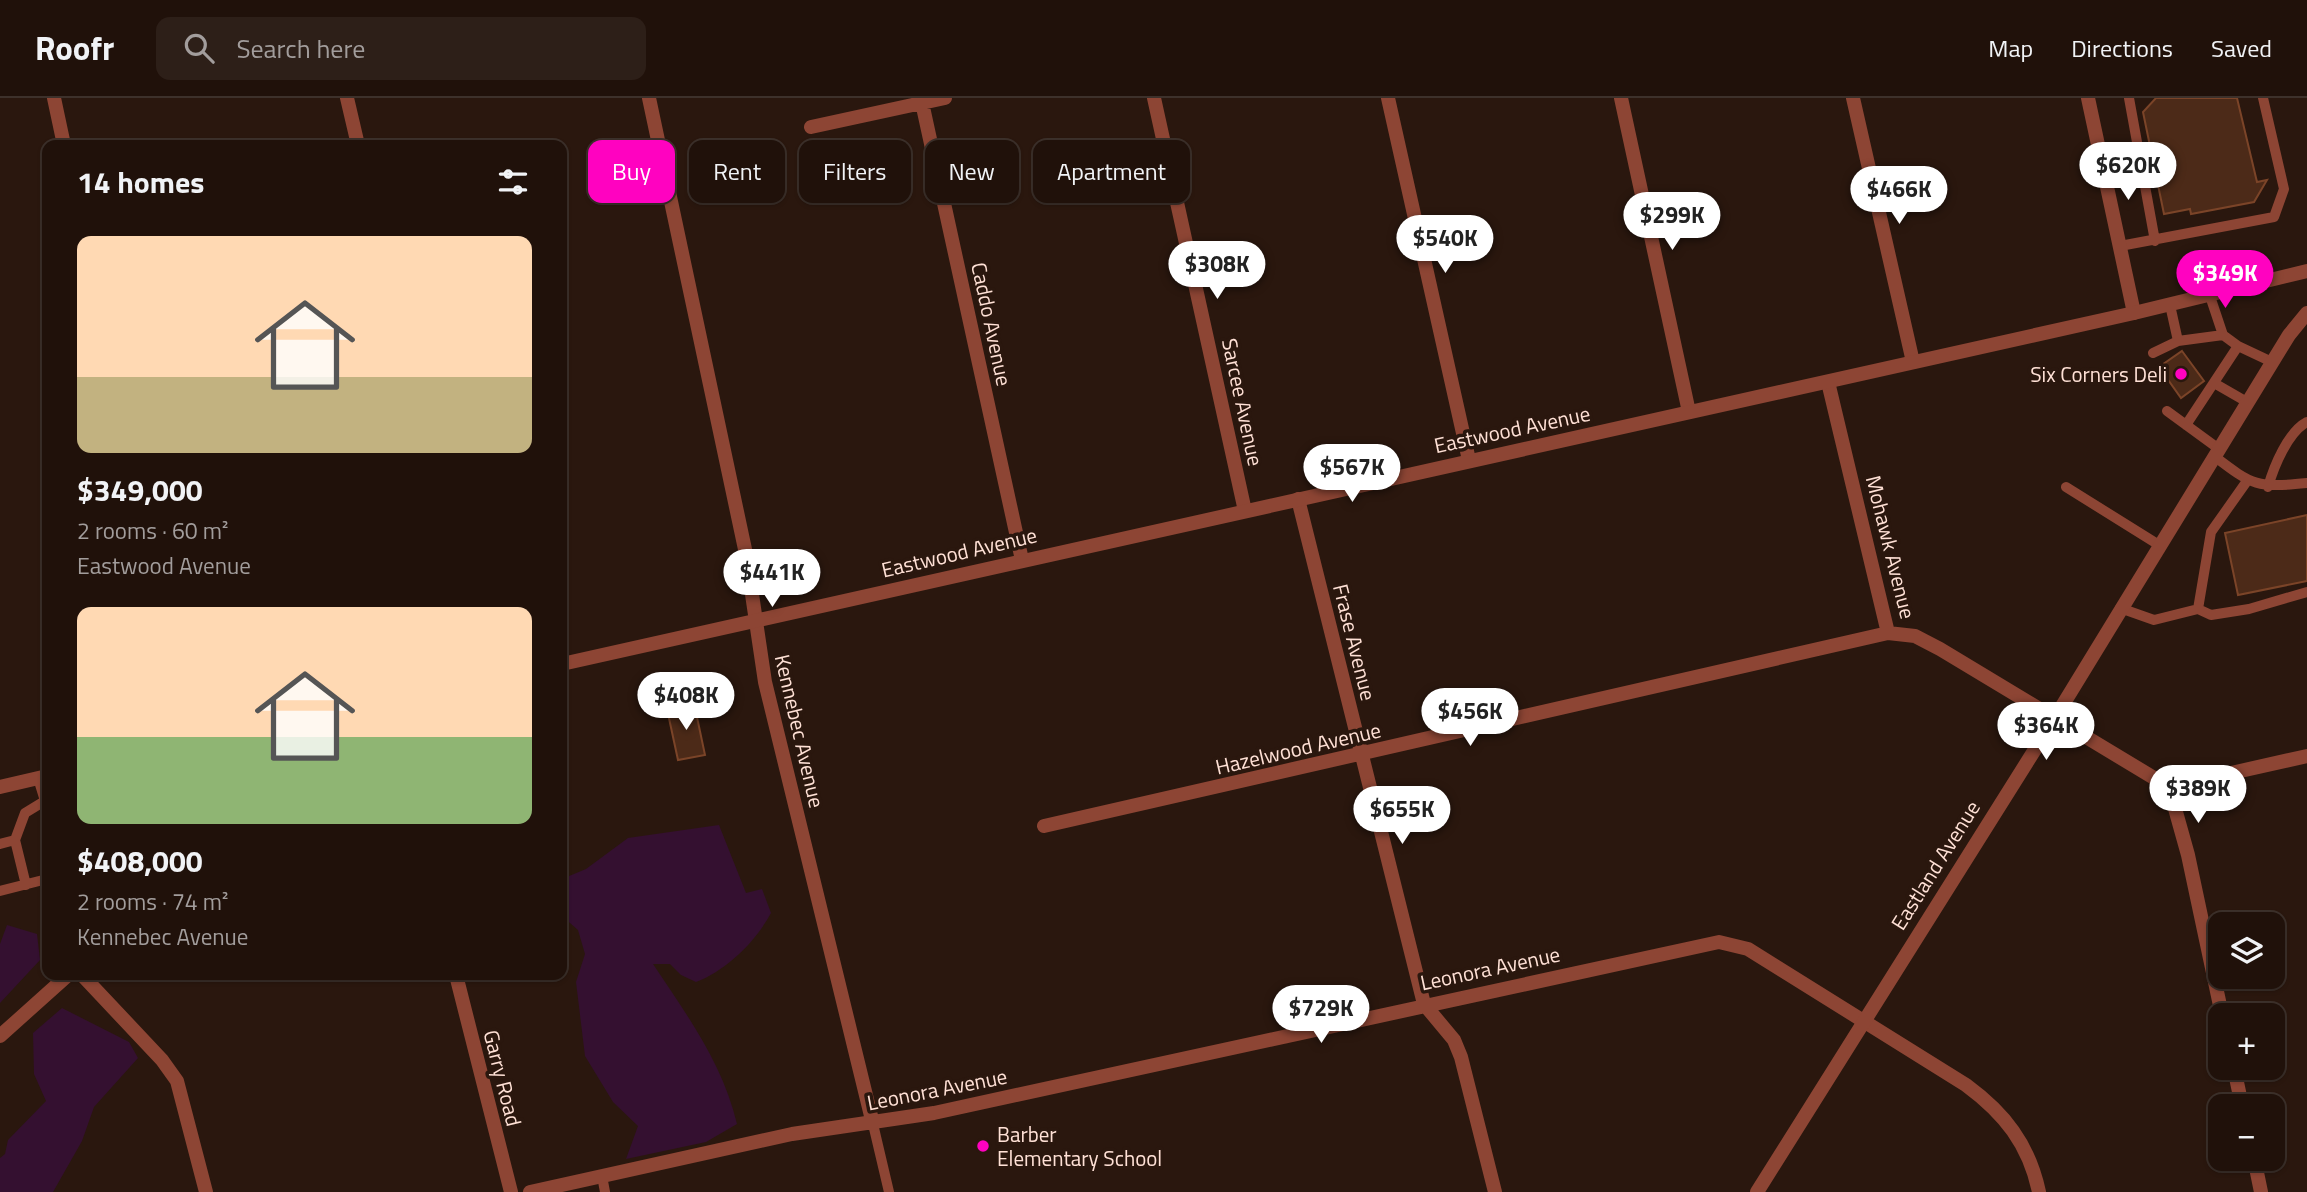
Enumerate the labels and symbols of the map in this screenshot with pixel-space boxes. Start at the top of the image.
pin: $620K [2079,142,2177,202]
pin: $466K [1850,166,1948,226]
pin: $299K [1623,192,1721,252]
pin: $540K [1396,216,1494,275]
pin: $308K [1168,242,1266,301]
pin: $349K [2176,250,2274,310]
street label: Caddo Avenue [963,259,1021,389]
street label: Sarcee Avenue [1214,335,1272,469]
place label: Six Corners Deli [2030,358,2167,390]
marker: Six Corners Deli [2173,366,2189,382]
street label: Eastwood Avenue [1431,397,1593,461]
pin: $567K [1303,444,1401,504]
street label: Mohawk Avenue [1858,472,1924,622]
street label: Eastwood Avenue [878,519,1040,585]
pin: $441K [723,550,821,609]
street label: Frase Avenue [1325,580,1385,704]
street label: Kennebec Avenue [767,651,833,811]
pin: $408K [637,672,735,732]
pin: $456K [1421,688,1519,748]
pin: $364K [1997,702,2095,762]
street label: Hazelwood Avenue [1212,713,1384,783]
pin: $389K [2149,766,2247,825]
pin: $655K [1353,786,1451,846]
street label: Eastland Avenue [1882,794,1988,936]
street label: Leonora Avenue [1417,938,1563,998]
pin: $729K [1272,986,1370,1045]
street label: Garry Road [476,1026,530,1130]
street label: Leonora Avenue [864,1060,1010,1118]
place label: Barber Elementary School [997,1118,1162,1174]
marker: Barber Elementary School [975,1138,991,1154]

